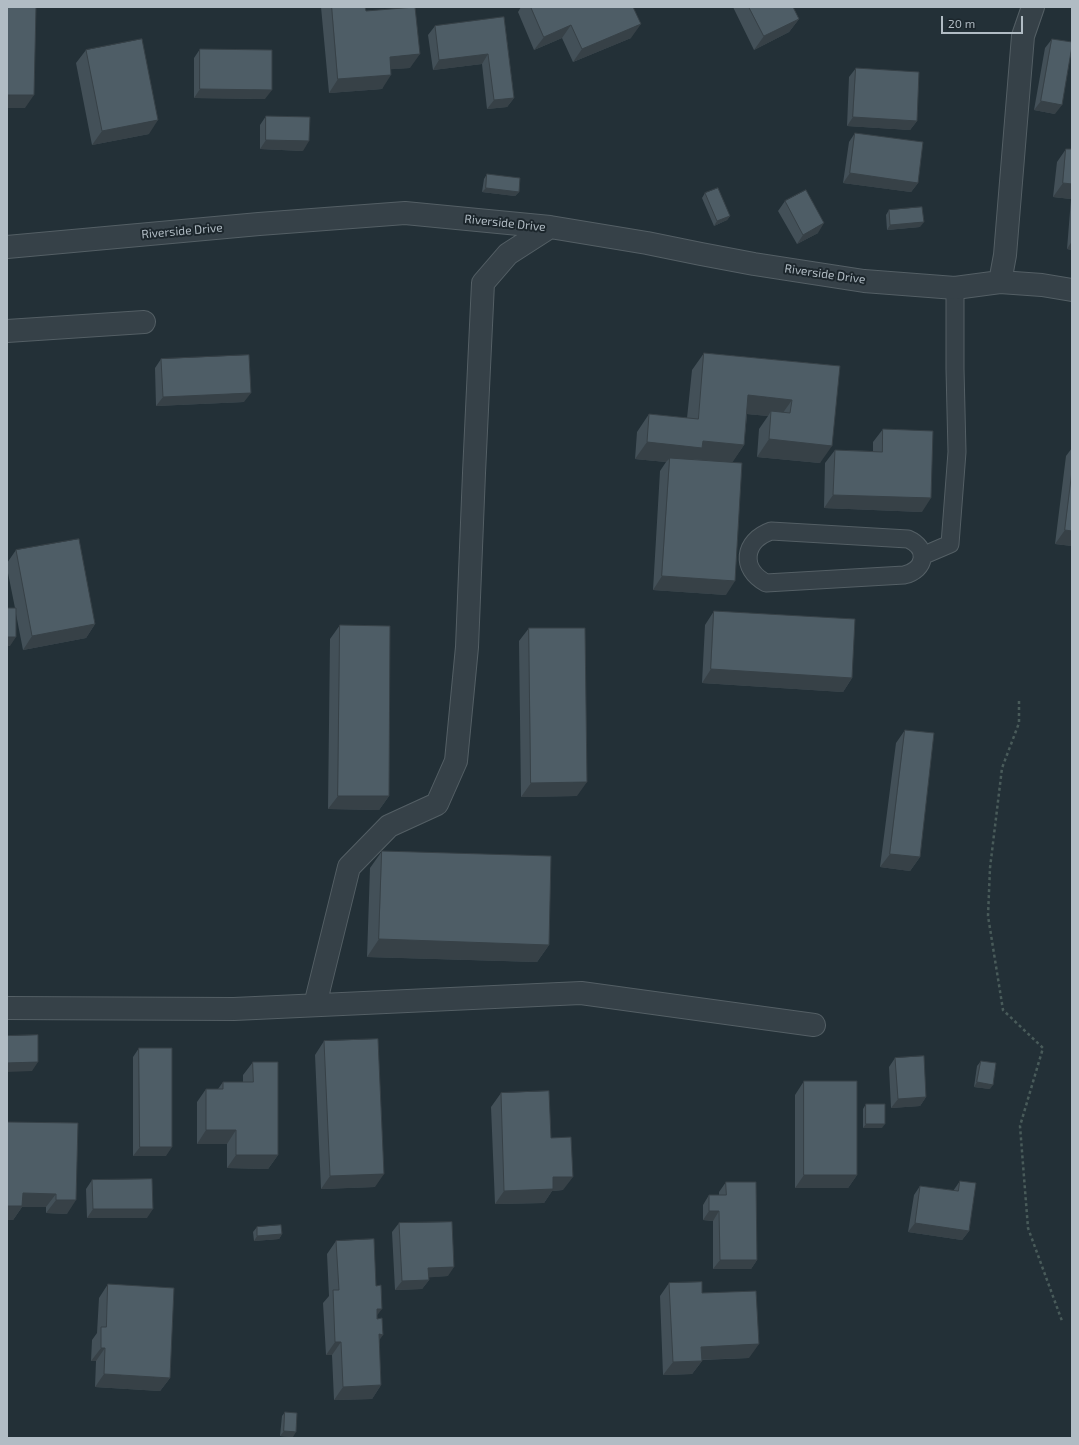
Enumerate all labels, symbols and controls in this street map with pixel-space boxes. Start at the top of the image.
scale bar [943,8,1025,34]
text: 20 m [948,16,975,30]
street label: Riverside Drive [464,212,546,234]
street label: Riverside Drive [141,220,223,242]
street label: Riverside Drive [784,261,866,287]

